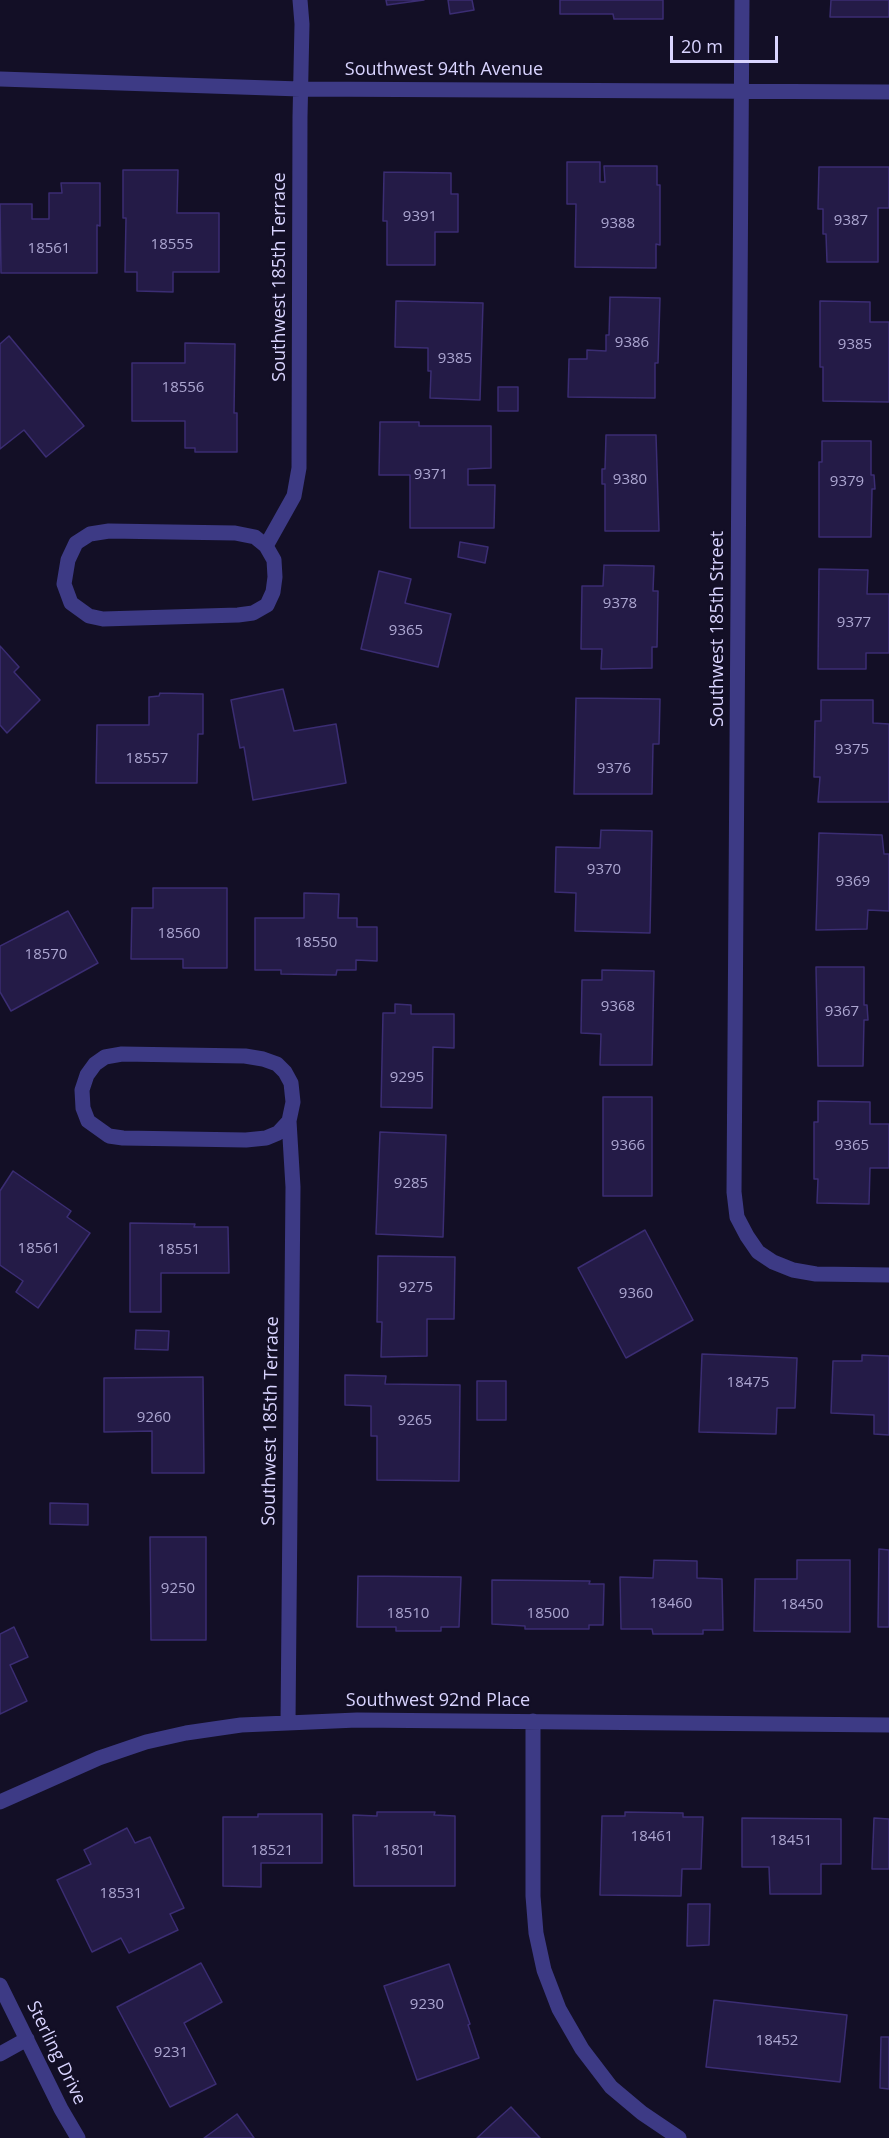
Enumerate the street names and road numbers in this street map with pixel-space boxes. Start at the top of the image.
street label: Southwest 94th Avenue [345,59,543,81]
street label: Southwest 185th Terrace [269,172,291,382]
street label: Southwest 185th Street [707,531,729,727]
street label: Southwest 185th Terrace [258,1316,284,1526]
street label: Southwest 92nd Place [346,1690,530,1712]
street label: Sterling Drive [22,1998,90,2108]

